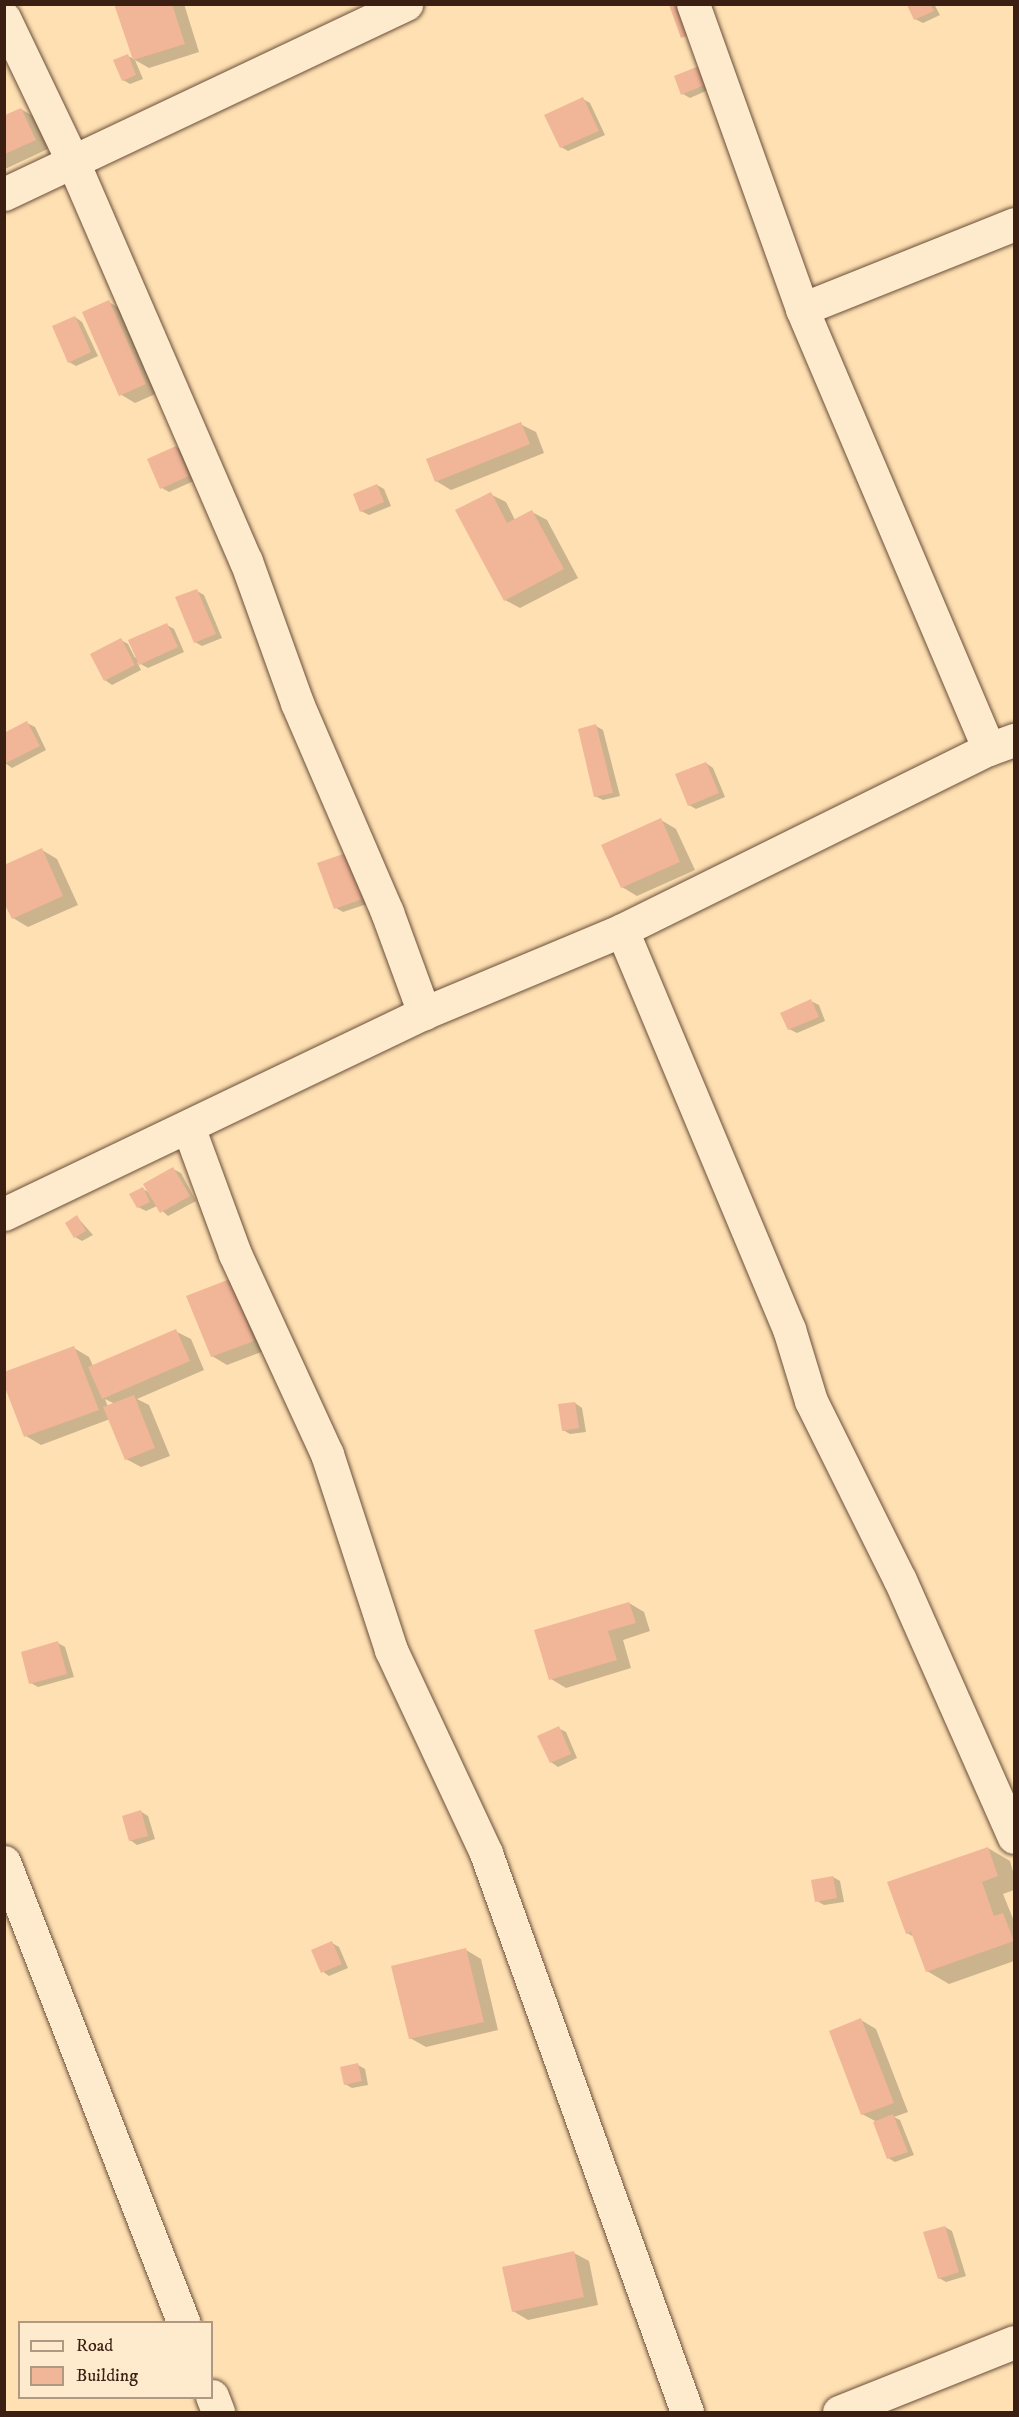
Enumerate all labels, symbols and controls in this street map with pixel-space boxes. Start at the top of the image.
legend [18,2321,213,2399]
text: Road [76,2335,113,2357]
text: Building [76,2365,138,2387]

